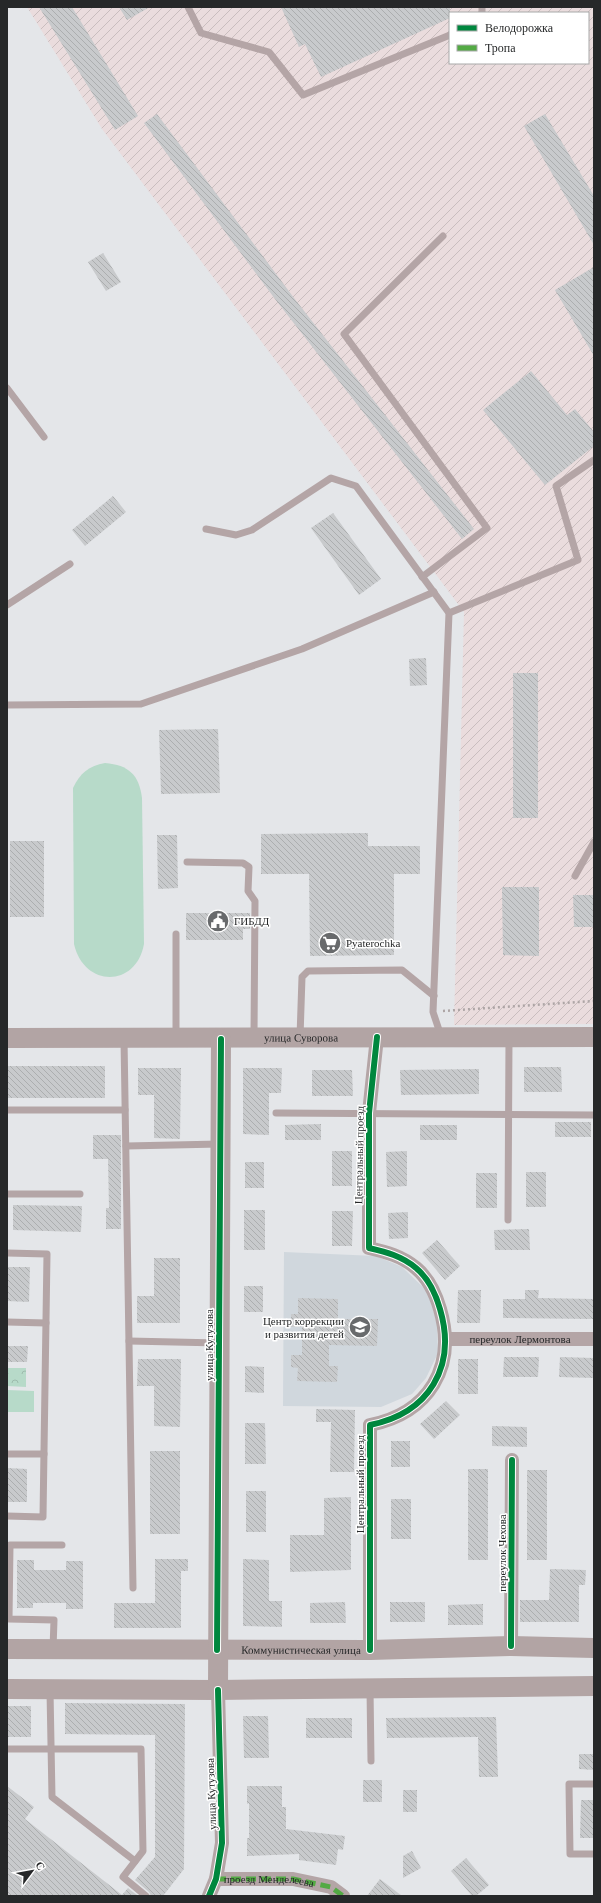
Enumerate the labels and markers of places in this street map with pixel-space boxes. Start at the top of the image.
public building icon: ГИБДД [205,908,231,934]
place label: ГИБДД [234,915,270,927]
supermarket icon: Pyaterochka [317,930,343,956]
place label: Pyaterochka [346,937,400,949]
school or university icon: Центр коррекции и развития детей [347,1314,373,1340]
place label: Центр коррекции и развития детей [263,1315,344,1340]

